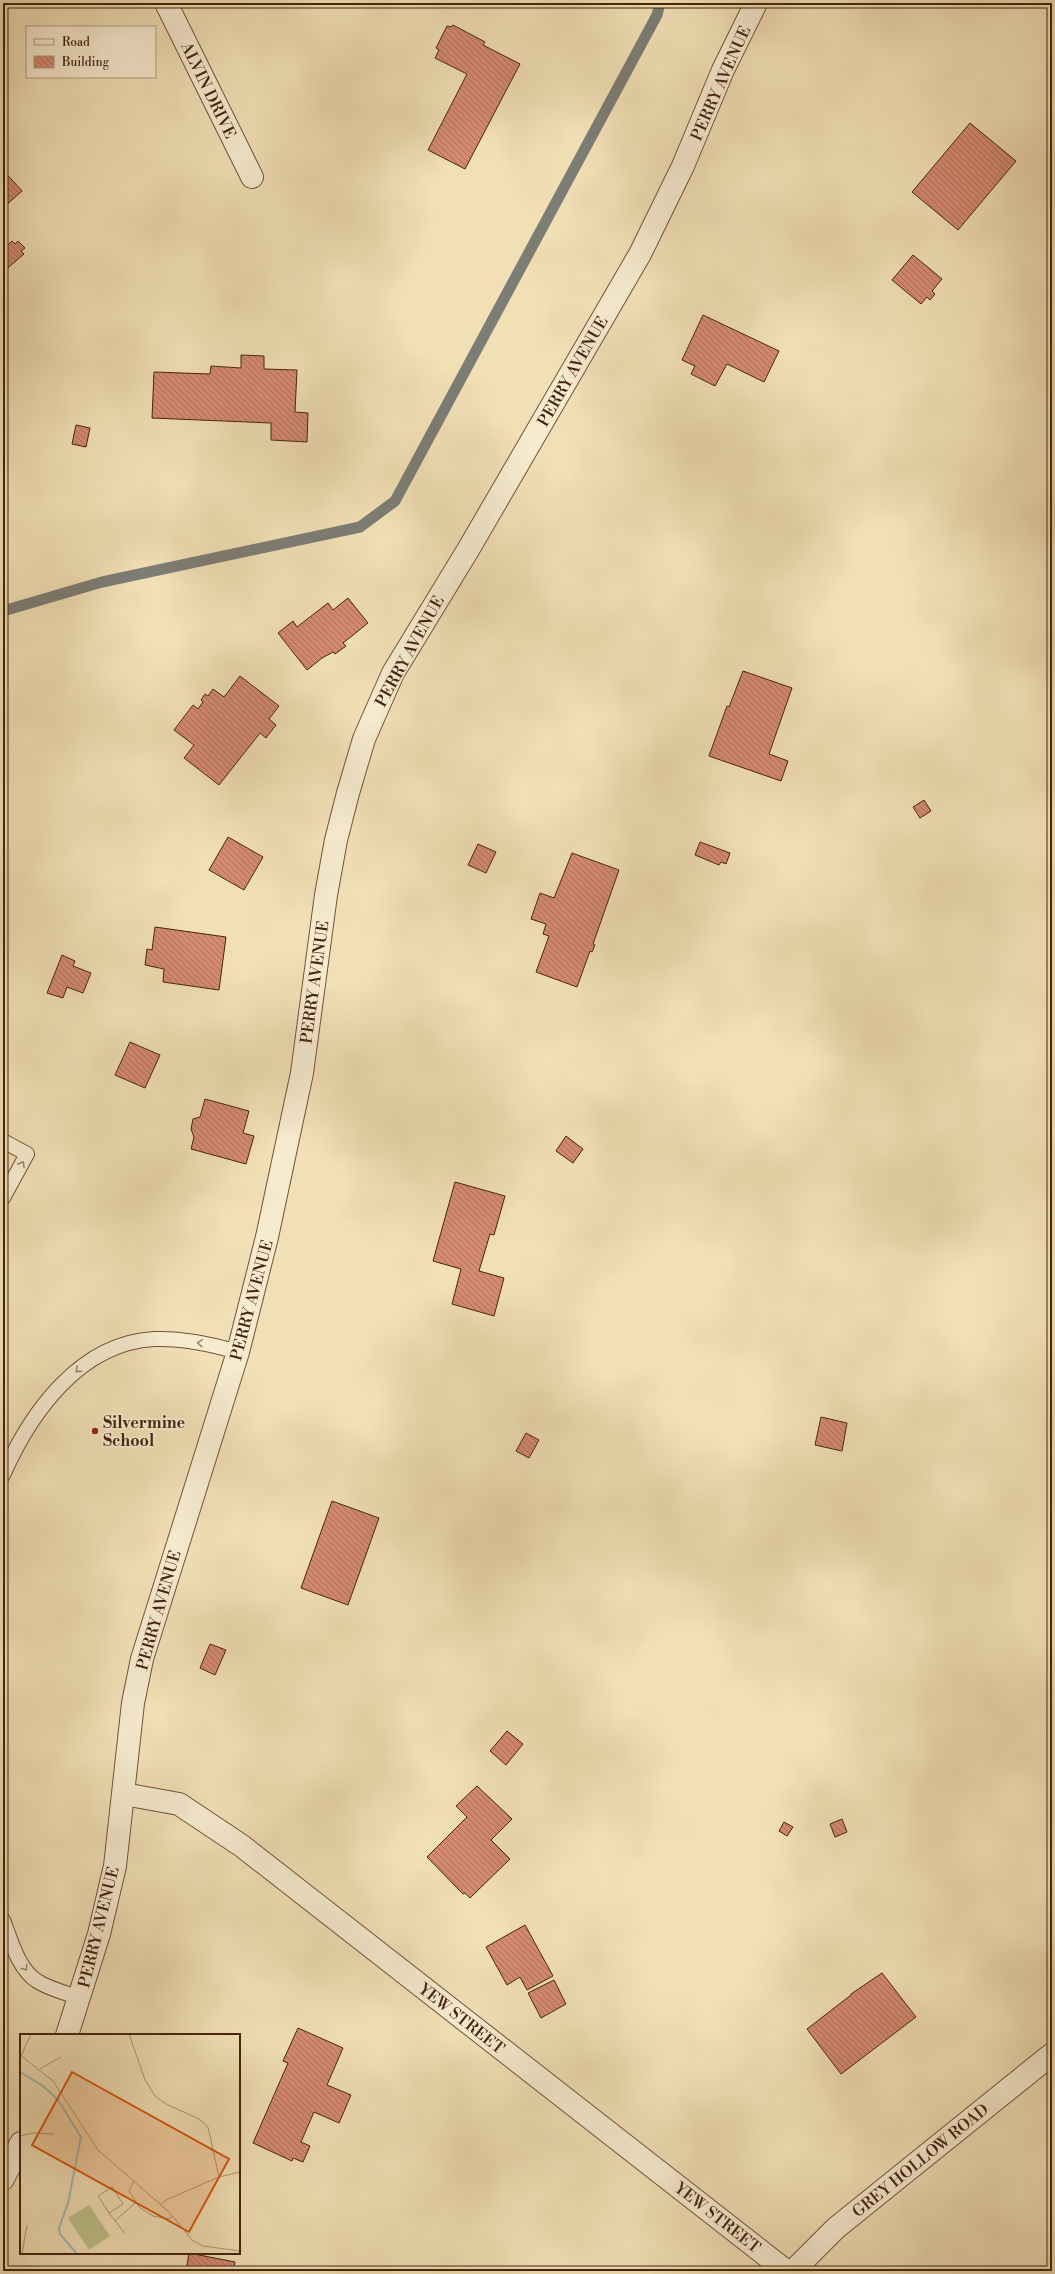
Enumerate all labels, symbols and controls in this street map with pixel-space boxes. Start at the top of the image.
street label: PERRY AVENUE [687,23,755,144]
legend [26,26,156,78]
text: Road [62,35,90,50]
street label: ALVIN DRIVE [176,38,240,142]
text: Building [61,55,110,70]
street label: PERRY AVENUE [533,313,613,430]
street label: PERRY AVENUE [371,592,449,711]
street label: PERRY AVENUE [296,919,334,1045]
one-way arrow [17,1161,24,1168]
street label: PERRY AVENUE [226,1238,278,1363]
one-way arrow [197,1338,203,1347]
one-way arrow [75,1365,83,1373]
place label: Silvermine School [103,1413,186,1451]
marker: Silvermine School [90,1426,100,1436]
street label: PERRY AVENUE [132,1548,186,1673]
street label: PERRY AVENUE [74,1865,124,1990]
one-way arrow [20,1964,28,1971]
street label: YEW STREET [414,1978,508,2059]
inset map [20,2034,240,2254]
street label: GREY HOLLOW ROAD [848,2100,993,2222]
street label: YEW STREET [670,2177,764,2258]

